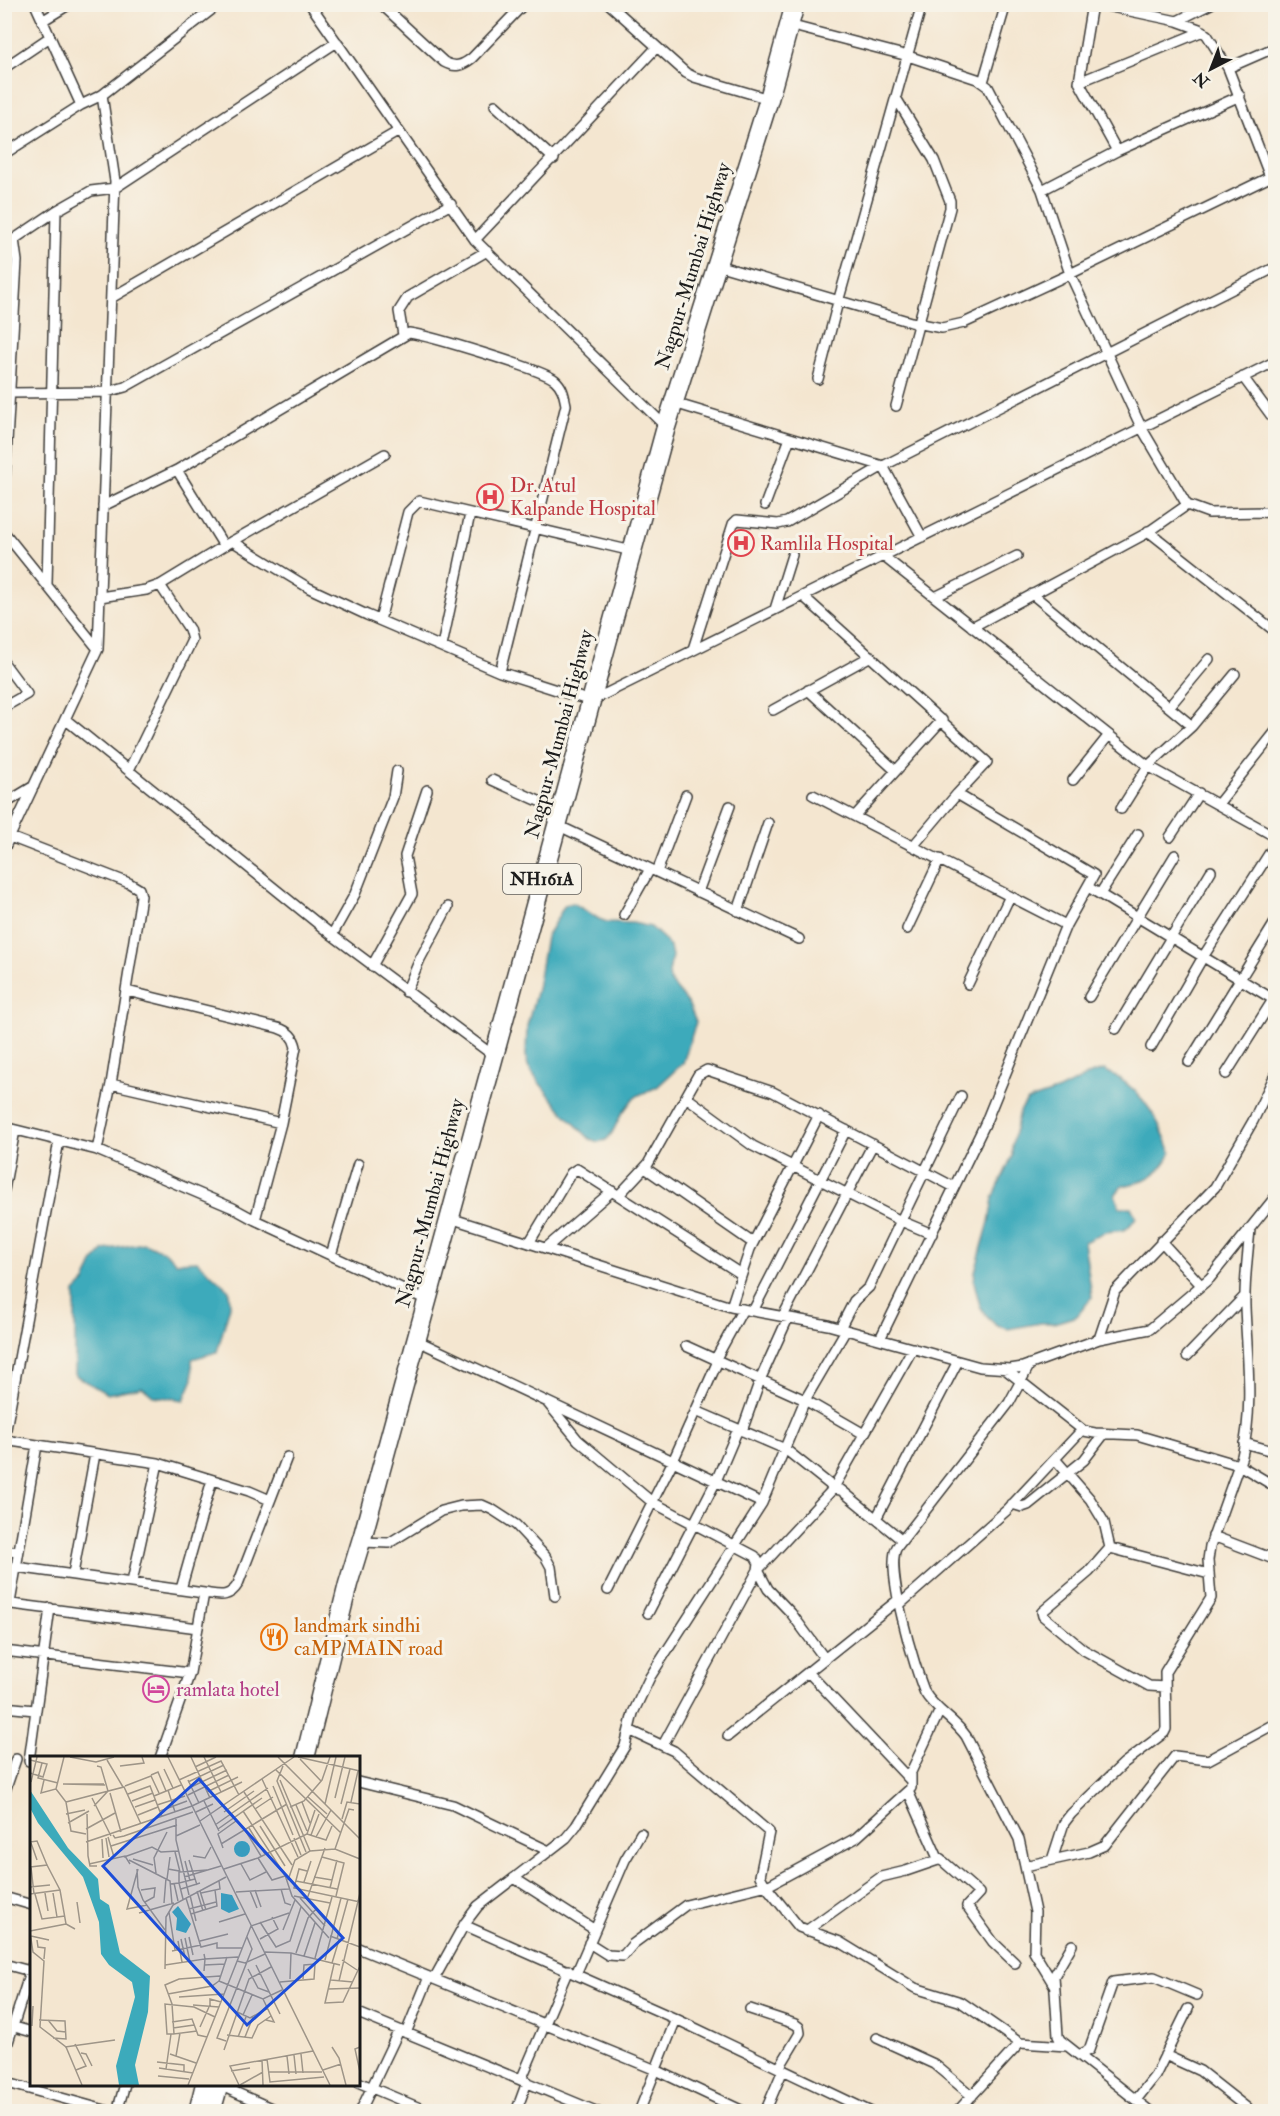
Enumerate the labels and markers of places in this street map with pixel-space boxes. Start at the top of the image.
place label: Dr. Atul Kalpande Hospital [510,473,656,522]
hospital icon: Dr. Atul Kalpande Hospital [475,482,505,512]
hospital icon: Ramlila Hospital [726,528,756,558]
place label: Ramlila Hospital [760,531,894,557]
place label: landmark sindhi caMP MAIN road [294,1613,443,1661]
restaurant icon: landmark sindhi caMP MAIN road [259,1622,289,1652]
hotel icon: ramlata hotel [141,1674,171,1704]
place label: ramlata hotel [176,1677,280,1702]

